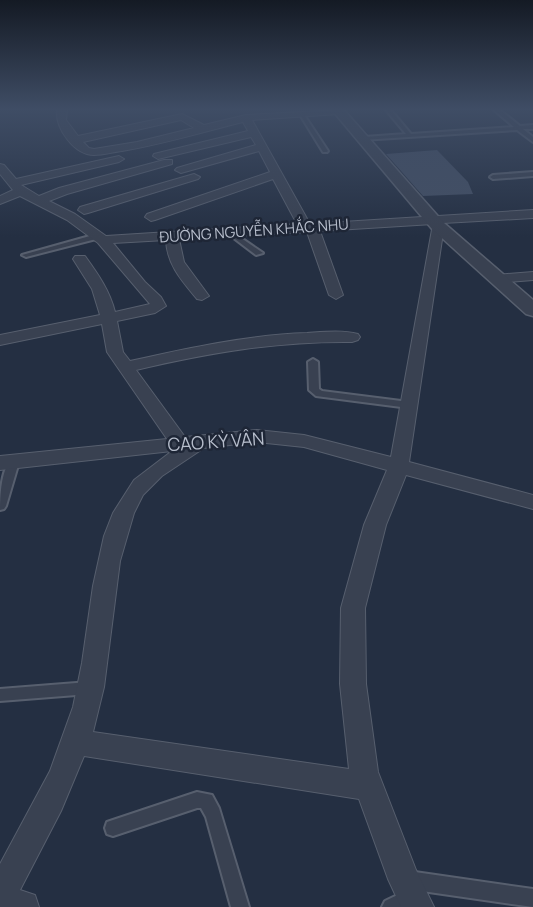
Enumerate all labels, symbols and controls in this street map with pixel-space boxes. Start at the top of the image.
street label: ĐƯỜNG NGUYỄN KHẮC NHU [159,213,349,248]
street label: CAO KỲ VÂN [167,426,265,456]

